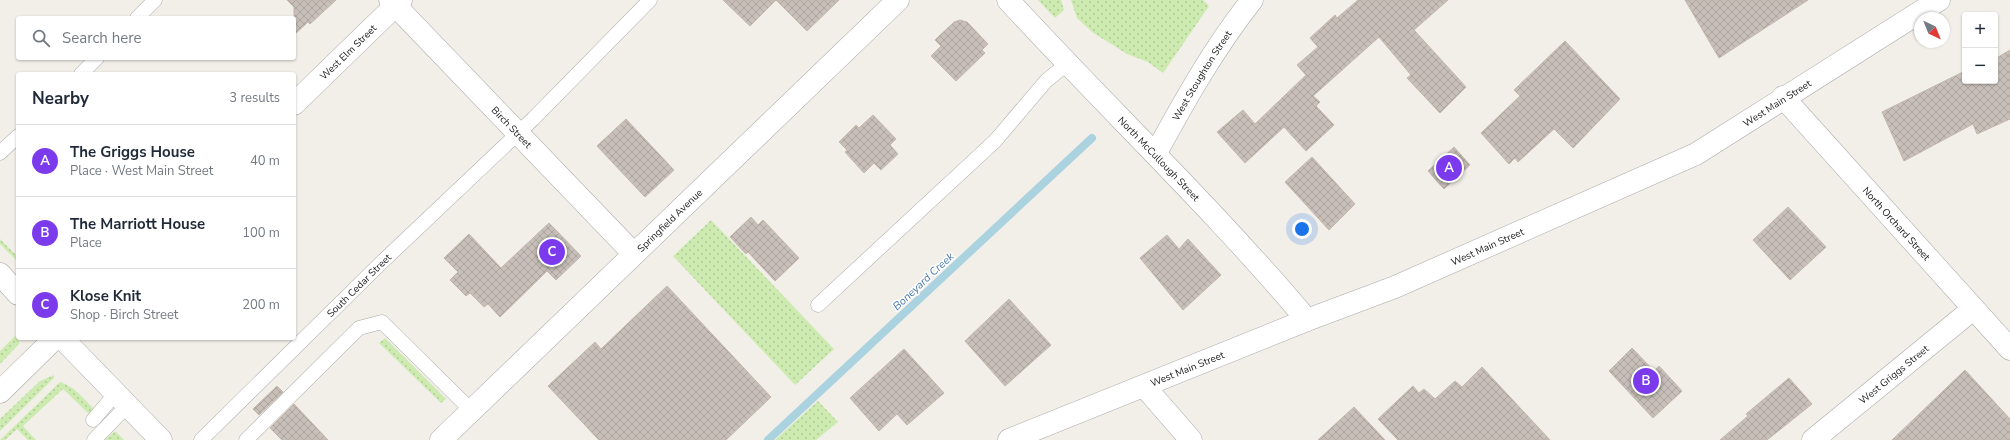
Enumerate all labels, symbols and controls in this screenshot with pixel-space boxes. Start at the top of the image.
north arrow [1914,12,1950,48]
map controls [1962,12,1998,84]
button: + [1962,12,1998,48]
search box [16,16,296,60]
street label: West Elm Street [317,21,380,83]
icon: search [30,27,52,49]
text: Search here [62,28,142,48]
street label: West Stoughton Street [1169,28,1236,123]
button: − [1962,48,1998,84]
street label: West Main Street [1740,76,1815,131]
text: Nearby [32,87,89,110]
text: 3 results [229,89,280,107]
street label: Birch Street [488,104,535,152]
street label: North McCullough Street [1114,114,1203,205]
text: The Griggs House [70,142,195,162]
text: A [40,152,50,170]
text: 40 m [250,152,280,170]
pin: A [1436,153,1462,183]
text: Place · West Main Street [70,162,213,180]
street label: North Orchard Street [1859,184,1933,264]
street label: Springfield Avenue [634,186,706,256]
text: The Marriott House [70,214,205,234]
your location [1292,219,1312,239]
text: B [41,224,49,242]
text: 100 m [242,224,280,242]
street label: West Main Street [1449,225,1527,269]
text: Place [70,234,102,252]
pin: C [539,237,565,267]
water label: Boneyard Creek [890,249,958,314]
street label: South Cedar Street [324,251,395,321]
text: Klose Knit [70,286,141,306]
text: C [41,296,49,314]
text: 200 m [242,296,280,314]
text: Shop · Birch Street [70,306,178,324]
street label: West Griggs Street [1856,342,1932,408]
street label: West Main Street [1148,348,1227,390]
pin: B [1633,366,1659,396]

